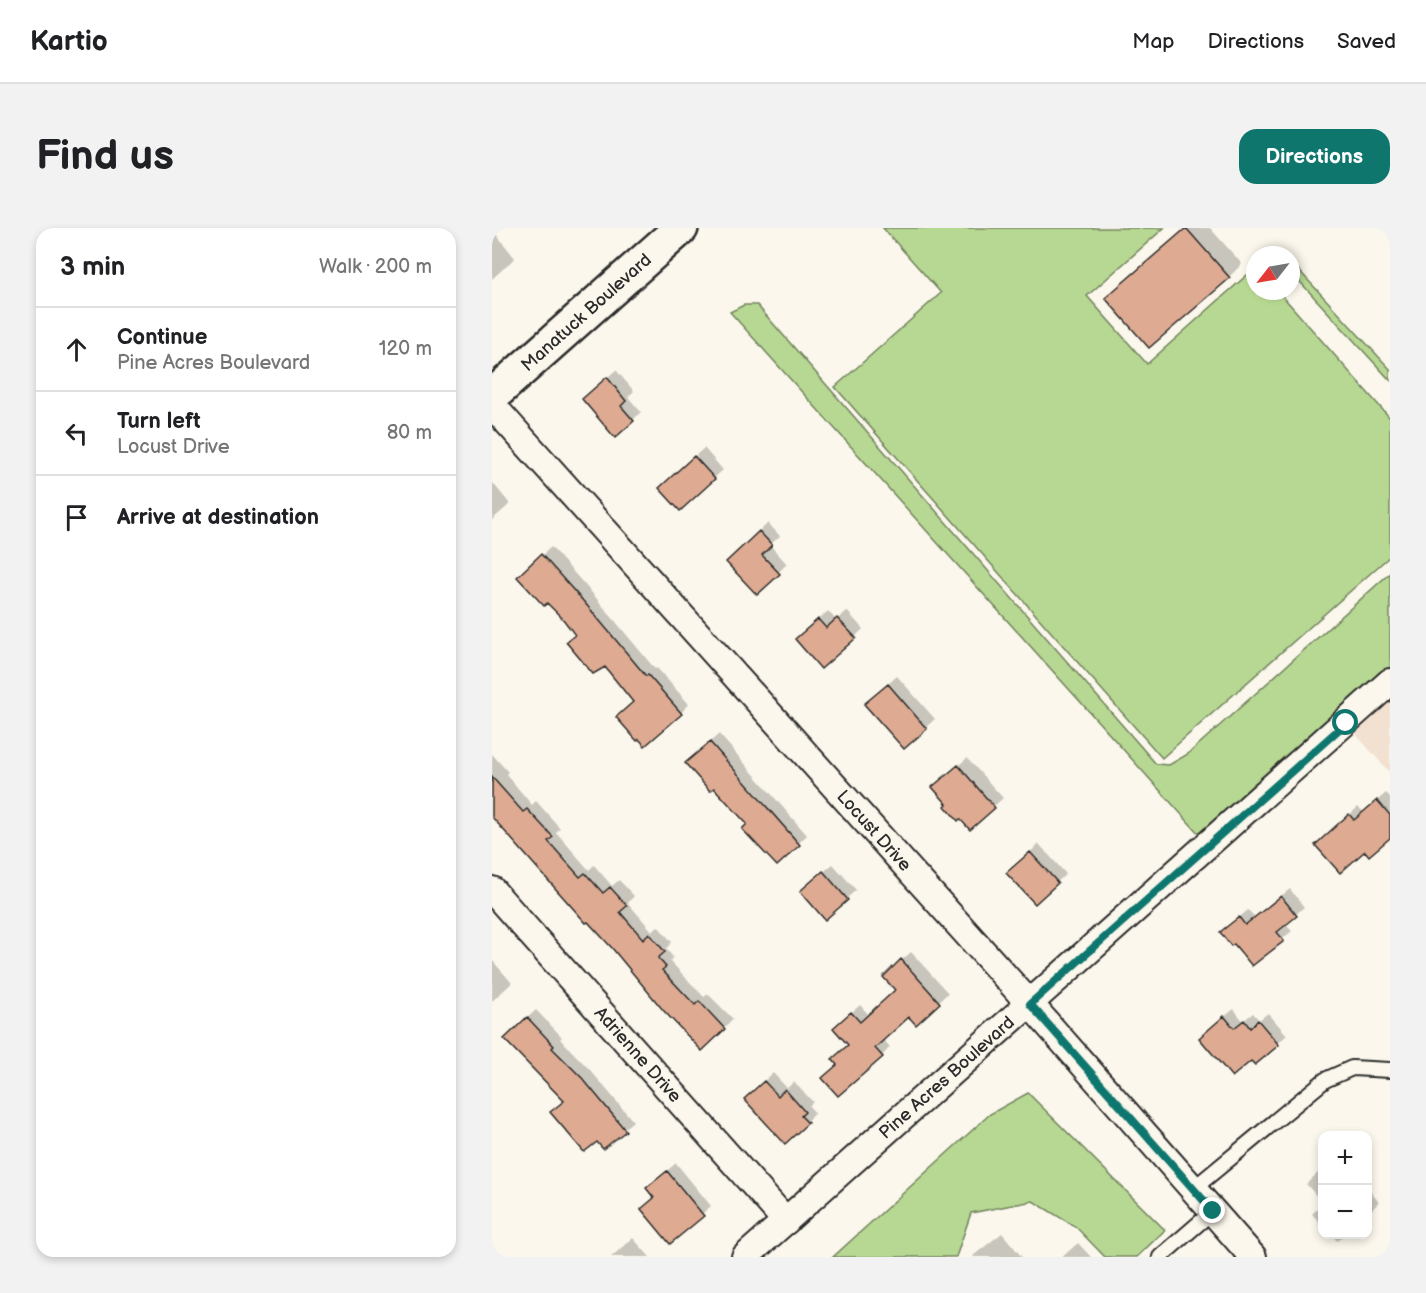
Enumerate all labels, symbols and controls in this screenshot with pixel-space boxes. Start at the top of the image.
text: Kartio [30,25,108,58]
text: Map [1132,29,1175,54]
text: Directions [1208,29,1304,54]
text: Saved [1337,29,1396,54]
button: Directions [1239,129,1390,184]
text: Find us [36,131,174,182]
north arrow [1246,246,1300,300]
street label: Manatuck Boulevard [517,249,656,376]
text: 3 min [60,252,125,283]
text: Walk · 200 m [319,255,432,279]
text: Continue [117,324,207,351]
icon: ahead [60,333,93,366]
text: 120 m [379,337,432,361]
text: Pine Acres Boulevard [117,351,310,375]
text: Turn left [117,408,201,435]
icon: left [60,417,93,450]
text: 80 m [387,421,432,445]
text: Locust Drive [117,435,230,459]
icon: arrive [60,501,93,534]
text: Arrive at destination [117,504,319,531]
route start [1332,709,1358,735]
street label: Locust Drive [833,786,916,875]
street label: Adrienne Drive [590,1002,686,1107]
street label: Pine Acres Boulevard [875,1012,1019,1143]
map controls [1318,1131,1372,1239]
button: + [1318,1131,1372,1185]
button: − [1318,1185,1372,1239]
route end [1199,1197,1225,1223]

